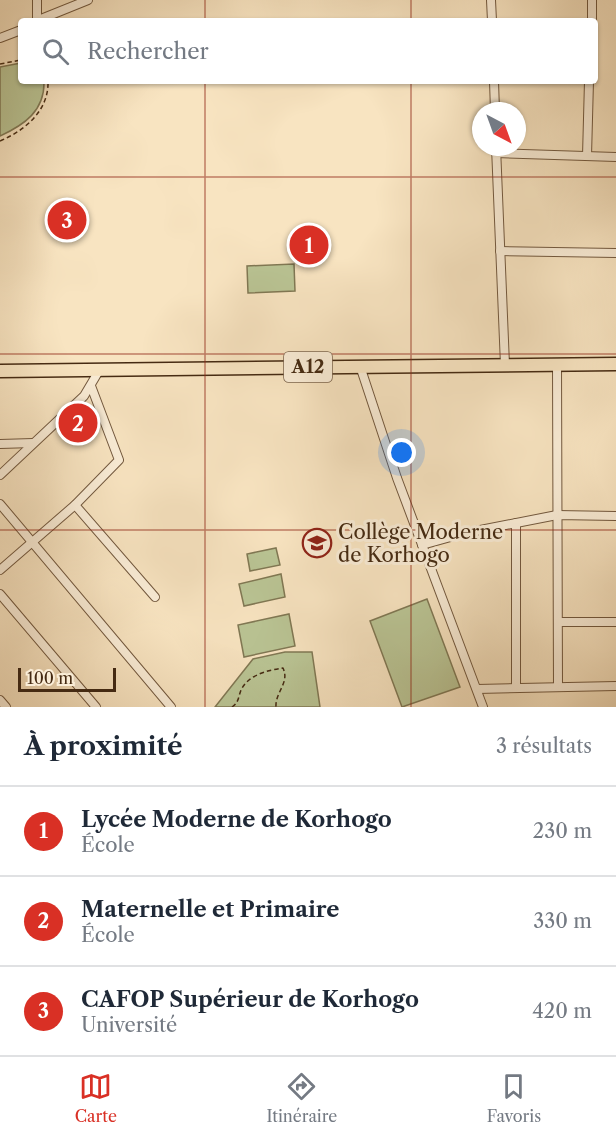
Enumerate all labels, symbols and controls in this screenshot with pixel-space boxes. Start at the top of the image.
search box [18,18,598,84]
icon: search [39,35,72,68]
text: Rechercher [87,38,209,65]
north arrow [472,102,526,156]
pin: 3 [48,198,86,242]
pin: 1 [290,222,328,268]
road number: A12 [284,352,332,382]
pin: 2 [58,400,98,446]
your location [387,438,416,467]
place label: Collège Moderne de Korhogo [338,520,503,567]
school or university icon: Collège Moderne de Korhogo [301,527,333,559]
scale bar [18,665,116,692]
text: 100 m [27,668,73,688]
text: À proximité [24,730,183,762]
text: 3 résultats [496,734,592,758]
text: Lycée Moderne de Korhogo [81,806,392,833]
text: 1 [39,819,48,843]
text: 230 m [533,819,592,843]
text: École [81,833,135,857]
text: Maternelle et Primaire [81,896,339,923]
text: 2 [38,909,49,933]
text: 330 m [533,909,592,933]
text: École [81,923,135,947]
text: CAFOP Supérieur de Korhogo [81,986,419,1013]
text: 3 [38,999,49,1023]
text: 420 m [532,999,592,1023]
text: Université [81,1013,177,1037]
tab: Carte [75,1070,117,1126]
tab: Itinéraire [266,1070,337,1126]
tab: Favoris [487,1070,541,1126]

